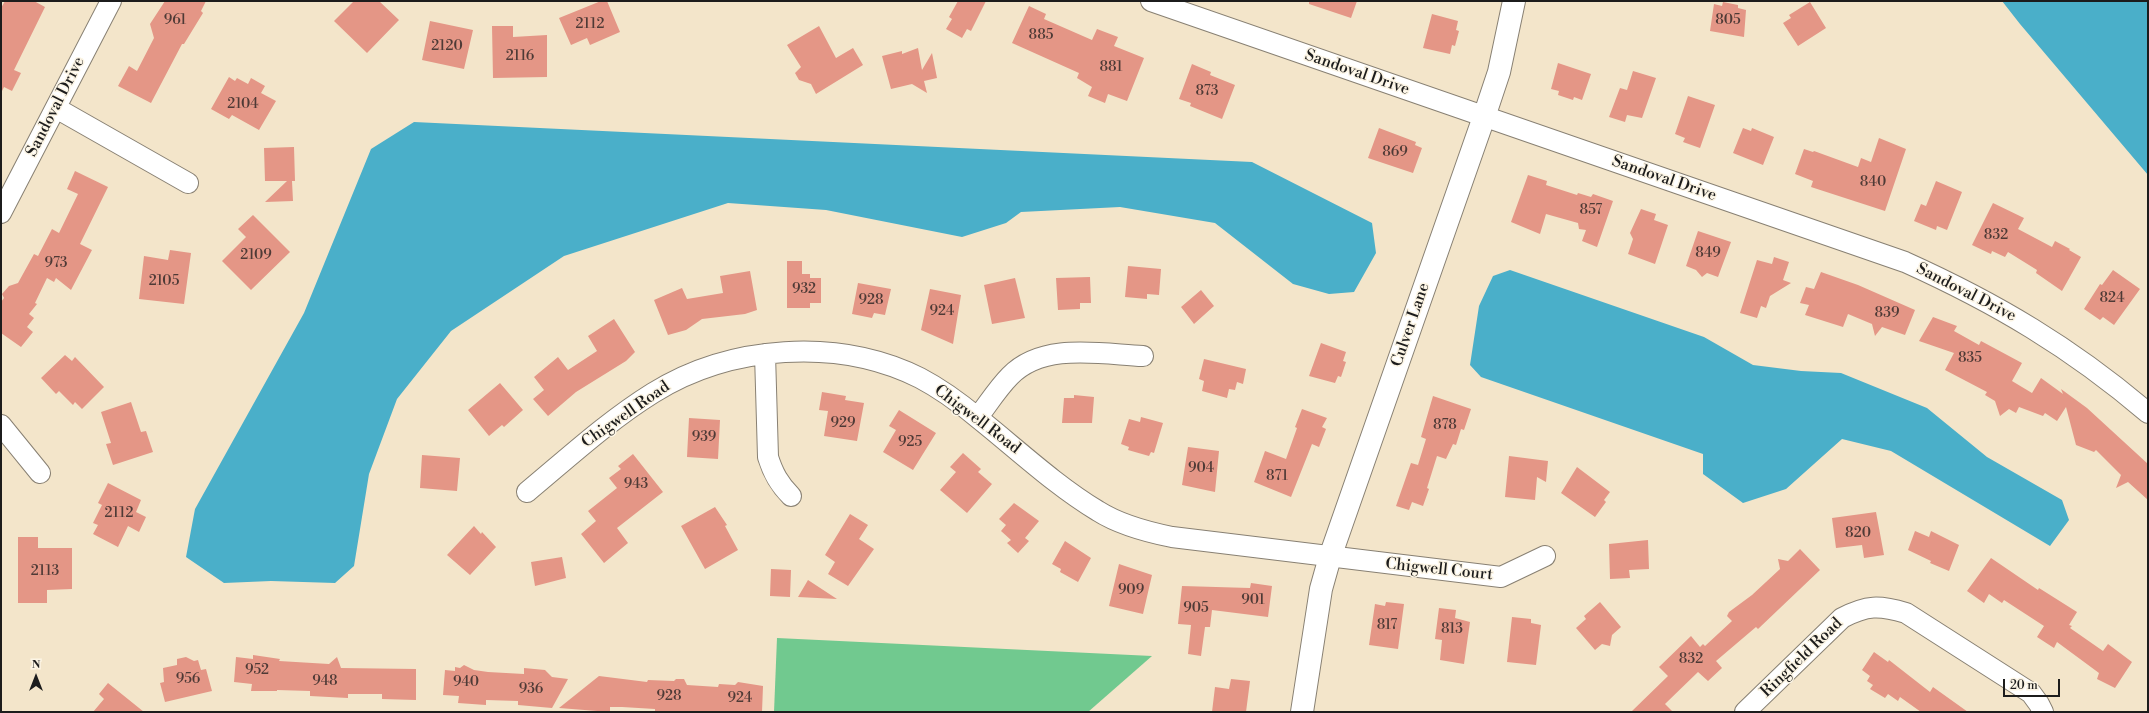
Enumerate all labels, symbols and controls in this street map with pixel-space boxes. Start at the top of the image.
house number: 961 [164,13,186,29]
house number: 805 [1715,13,1741,29]
house number: 2112 [576,17,604,33]
house number: 885 [1029,28,1053,44]
house number: 2120 [431,39,463,55]
street label: Sandoval Drive [1302,46,1412,100]
house number: 2116 [506,49,534,65]
street label: Sandoval Drive [23,54,89,160]
house number: 881 [1100,60,1122,76]
house number: 873 [1195,84,1219,100]
house number: 2104 [227,97,259,113]
house number: 869 [1382,145,1408,161]
street label: Sandoval Drive [1609,152,1719,206]
house number: 840 [1860,175,1886,191]
house number: 857 [1580,203,1602,219]
house number: 832 [1984,228,2008,244]
house number: 849 [1695,246,1721,262]
house number: 2109 [240,248,272,264]
house number: 973 [44,256,68,272]
street label: Sandoval Drive [1913,260,2019,326]
house number: 2105 [149,274,179,290]
street label: Culver Lane [1388,281,1434,369]
house number: 932 [792,282,816,298]
house number: 824 [2099,291,2125,307]
house number: 928 [858,293,884,309]
house number: 924 [930,304,954,320]
house number: 839 [1875,306,1899,322]
house number: 835 [1958,351,1982,367]
street label: Chigwell Road [578,378,674,452]
street label: Chigwell Road [930,381,1024,459]
house number: 929 [831,416,855,432]
house number: 878 [1433,418,1457,434]
house number: 939 [692,430,716,446]
house number: 925 [898,435,922,451]
house number: 904 [1188,461,1214,477]
house number: 871 [1266,469,1288,485]
house number: 943 [624,477,648,493]
house number: 2112 [105,506,133,522]
house number: 820 [1845,526,1871,542]
street label: Chigwell Court [1384,555,1494,585]
house number: 2113 [31,564,59,580]
house number: 909 [1118,583,1144,599]
house number: 901 [1241,593,1265,609]
house number: 905 [1183,601,1209,617]
street label: Ringfield Road [1757,614,1847,702]
house number: 817 [1377,618,1397,634]
house number: 813 [1441,622,1463,638]
house number: 832 [1679,652,1703,668]
north arrow [16,657,56,697]
text: N [32,658,40,672]
house number: 952 [245,663,269,679]
scale bar [2005,671,2062,697]
house number: 956 [176,672,200,688]
house number: 948 [312,674,338,690]
house number: 940 [453,675,479,691]
text: 20 m [2010,678,2038,693]
house number: 936 [519,682,543,698]
house number: 928 [656,689,682,705]
house number: 924 [728,691,752,707]

